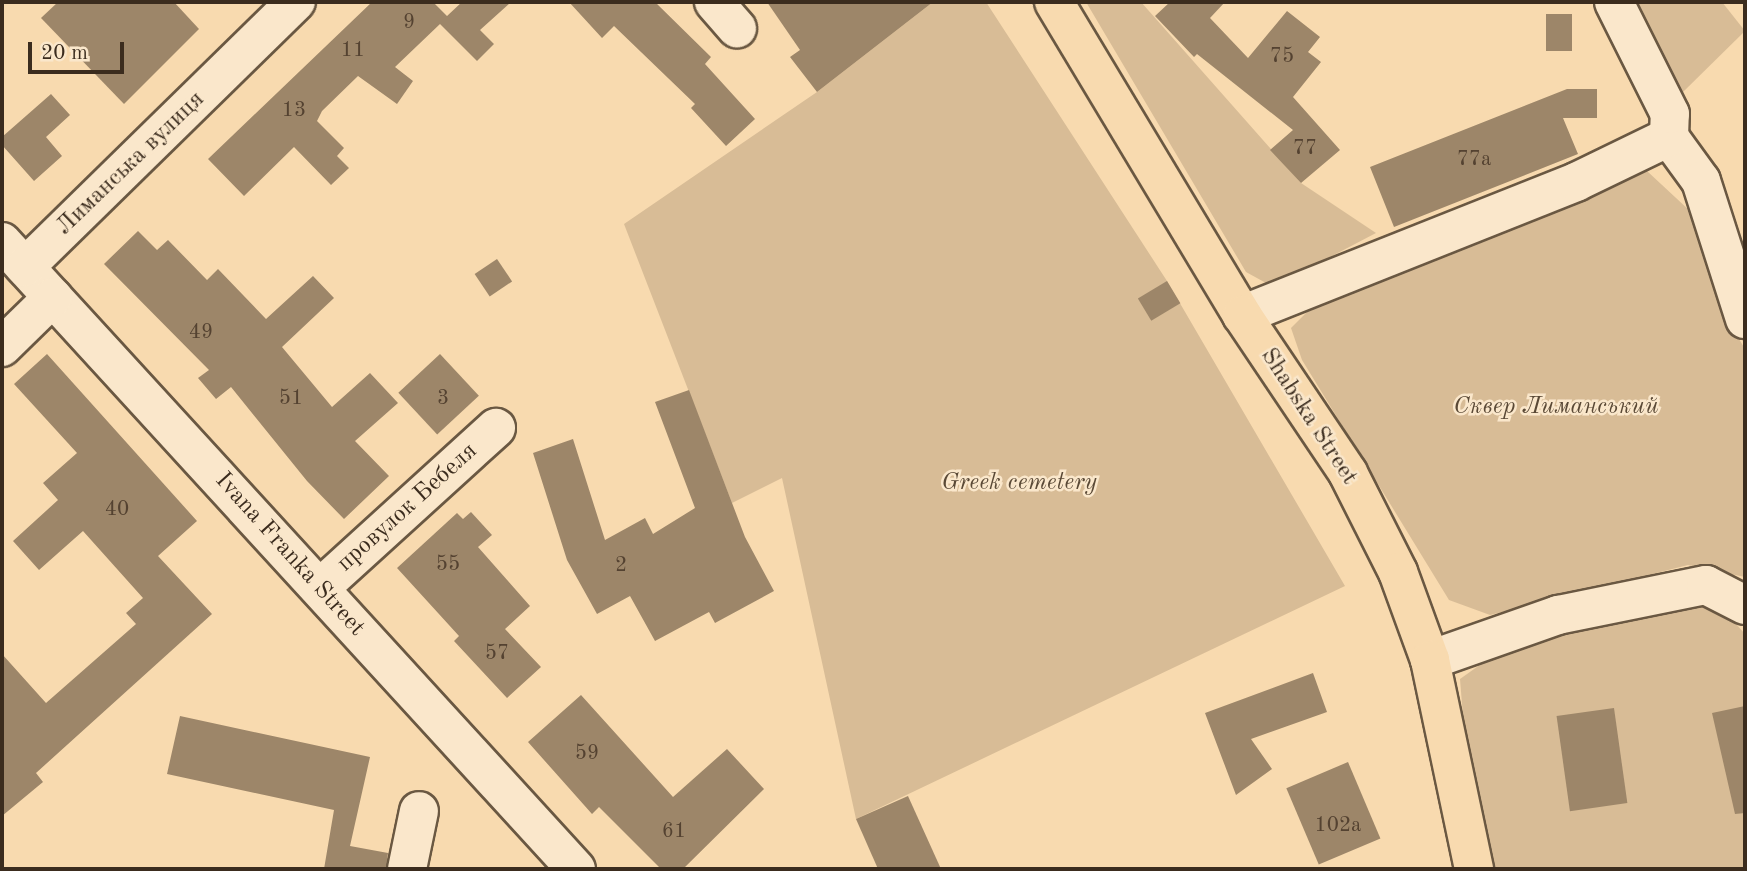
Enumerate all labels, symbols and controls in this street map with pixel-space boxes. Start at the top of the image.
house number: 9 [403,10,415,36]
scale bar [32,28,128,72]
house number: 11 [341,38,365,64]
text: 20 m [41,43,88,64]
house number: 75 [1270,44,1294,70]
street label: Лиманська вулиця [51,86,211,242]
house number: 13 [282,98,306,124]
house number: 77 [1293,136,1317,162]
house number: 77а [1457,147,1491,173]
house number: 49 [189,320,213,346]
street label: Shabska Street [1253,343,1363,491]
house number: 51 [279,386,303,412]
house number: 3 [437,386,449,412]
park label: Сквер Лиманський [1453,394,1659,422]
street label: провулок Бебеля [332,438,484,578]
street label: Ivana Franka Street [208,467,370,643]
park label: Greek cemetery [941,470,1097,498]
house number: 40 [105,497,129,523]
house number: 55 [436,552,460,578]
house number: 2 [615,553,627,579]
house number: 57 [485,641,509,667]
house number: 59 [575,741,599,767]
house number: 102а [1315,813,1361,839]
house number: 61 [662,819,686,845]

